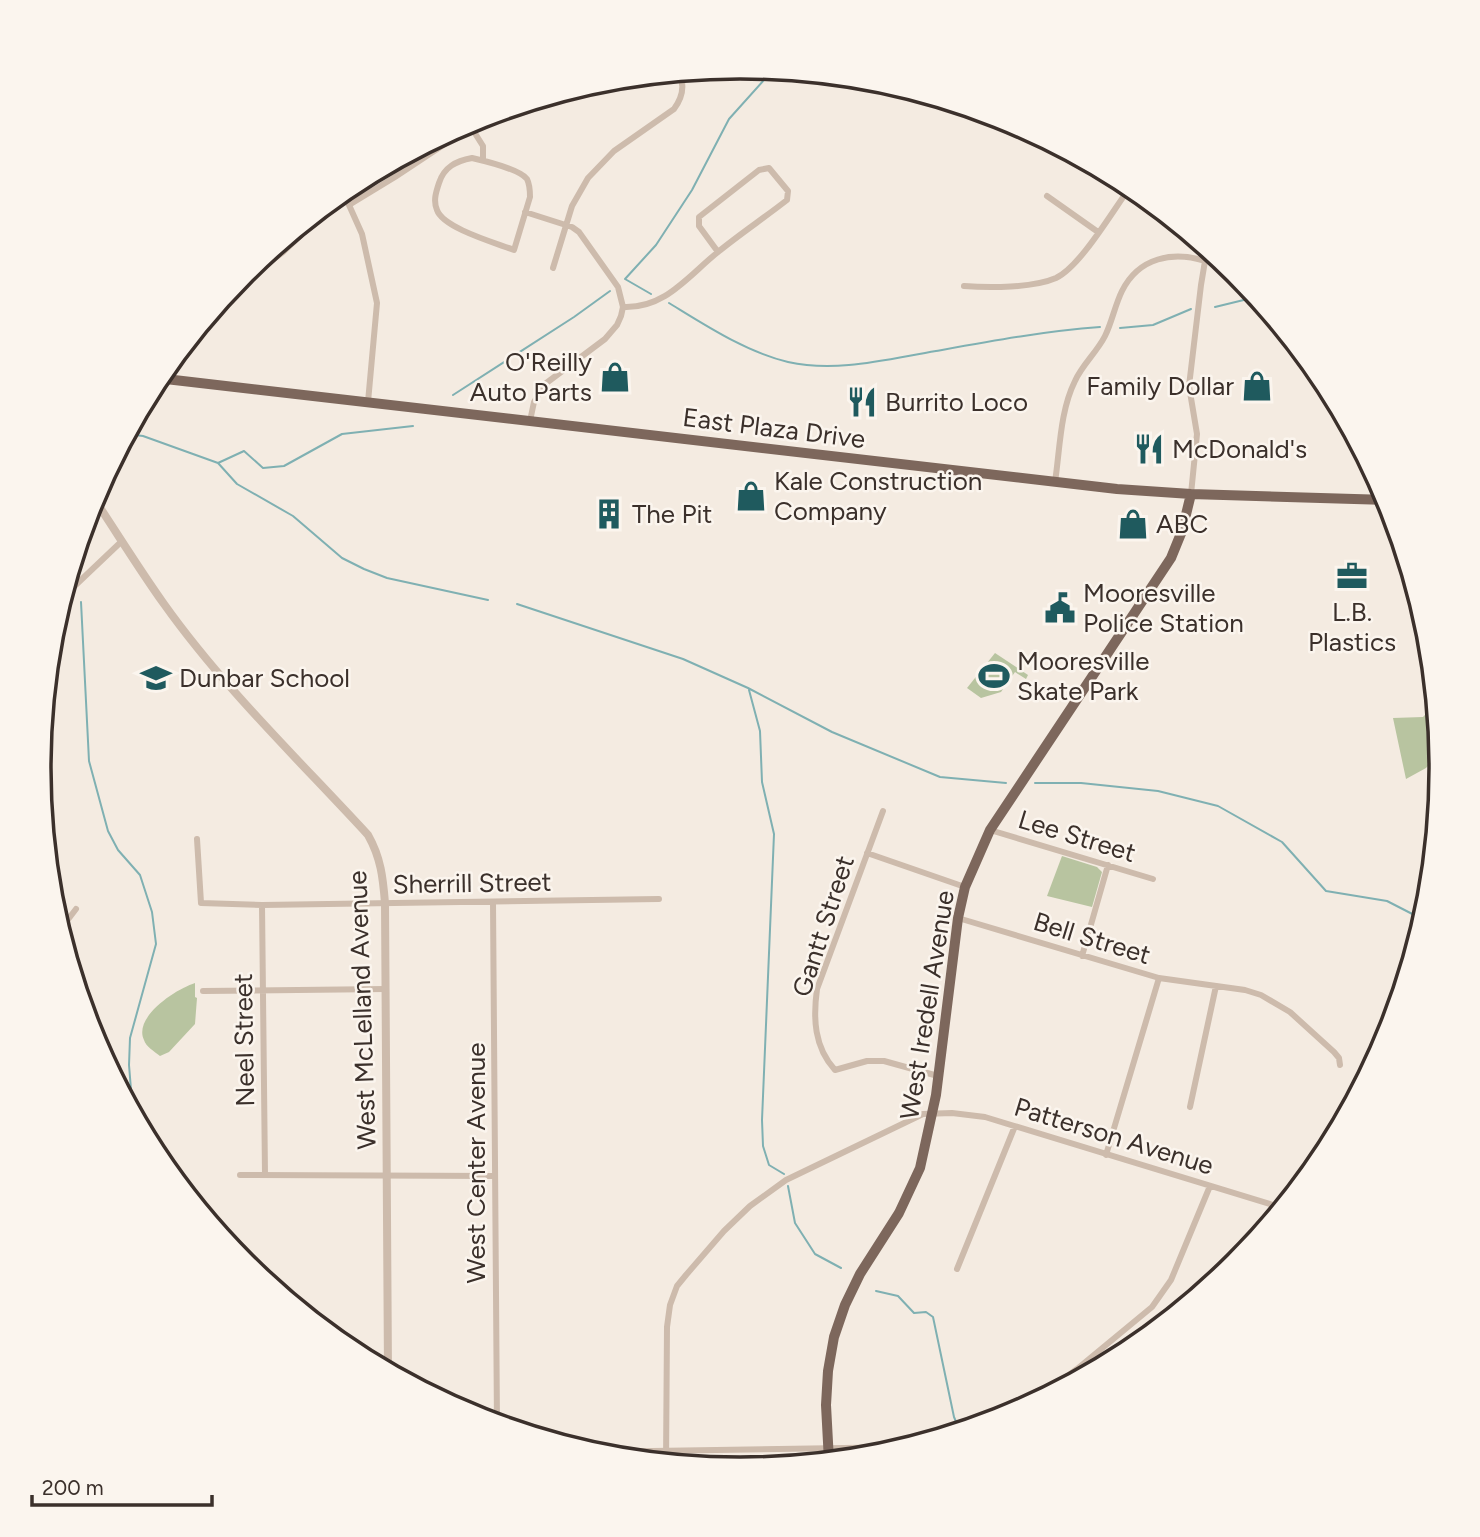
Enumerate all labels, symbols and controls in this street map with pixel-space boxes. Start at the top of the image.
place label: O'Reilly Auto Parts [470,346,592,408]
shop icon: O'Reilly Auto Parts [598,360,632,394]
shop icon: Family Dollar [1240,369,1274,403]
place label: Family Dollar [1086,370,1234,402]
restaurant icon: Burrito Loco [845,385,879,419]
place label: Burrito Loco [885,386,1028,418]
street label: East Plaza Drive [681,401,867,455]
restaurant icon: McDonald's [1132,432,1166,466]
place label: McDonald's [1172,433,1307,465]
place label: Kale Construction Company [774,465,982,527]
shop icon: Kale Construction Company [734,479,768,513]
building icon: The Pit [592,497,626,531]
place label: The Pit [632,498,713,530]
shop icon: ABC [1116,507,1150,541]
place label: ABC [1156,508,1208,540]
office icon: L.B. Plastics [1335,559,1369,593]
place label: Mooresville Police Station [1083,577,1244,639]
public building icon: Mooresville Police Station [1043,591,1077,625]
place label: L.B. Plastics [1308,596,1396,658]
place label: Mooresville Skate Park [1017,645,1149,707]
sports icon: Mooresville Skate Park [977,659,1011,693]
school or university icon: Dunbar School [139,661,173,695]
place label: Dunbar School [179,662,350,694]
street label: Lee Street [1014,803,1140,869]
street label: Gantt Street [785,851,861,1001]
street label: Sherrill Street [392,866,552,900]
street label: West McLelland Avenue [341,870,383,1150]
street label: West Iredell Avenue [893,888,961,1122]
street label: Bell Street [1030,905,1155,971]
street label: Neel Street [227,973,261,1107]
street label: West Center Avenue [460,1042,492,1284]
street label: Patterson Avenue [1010,1090,1218,1182]
scale bar [32,1464,212,1508]
text: 200 m [42,1475,104,1500]

